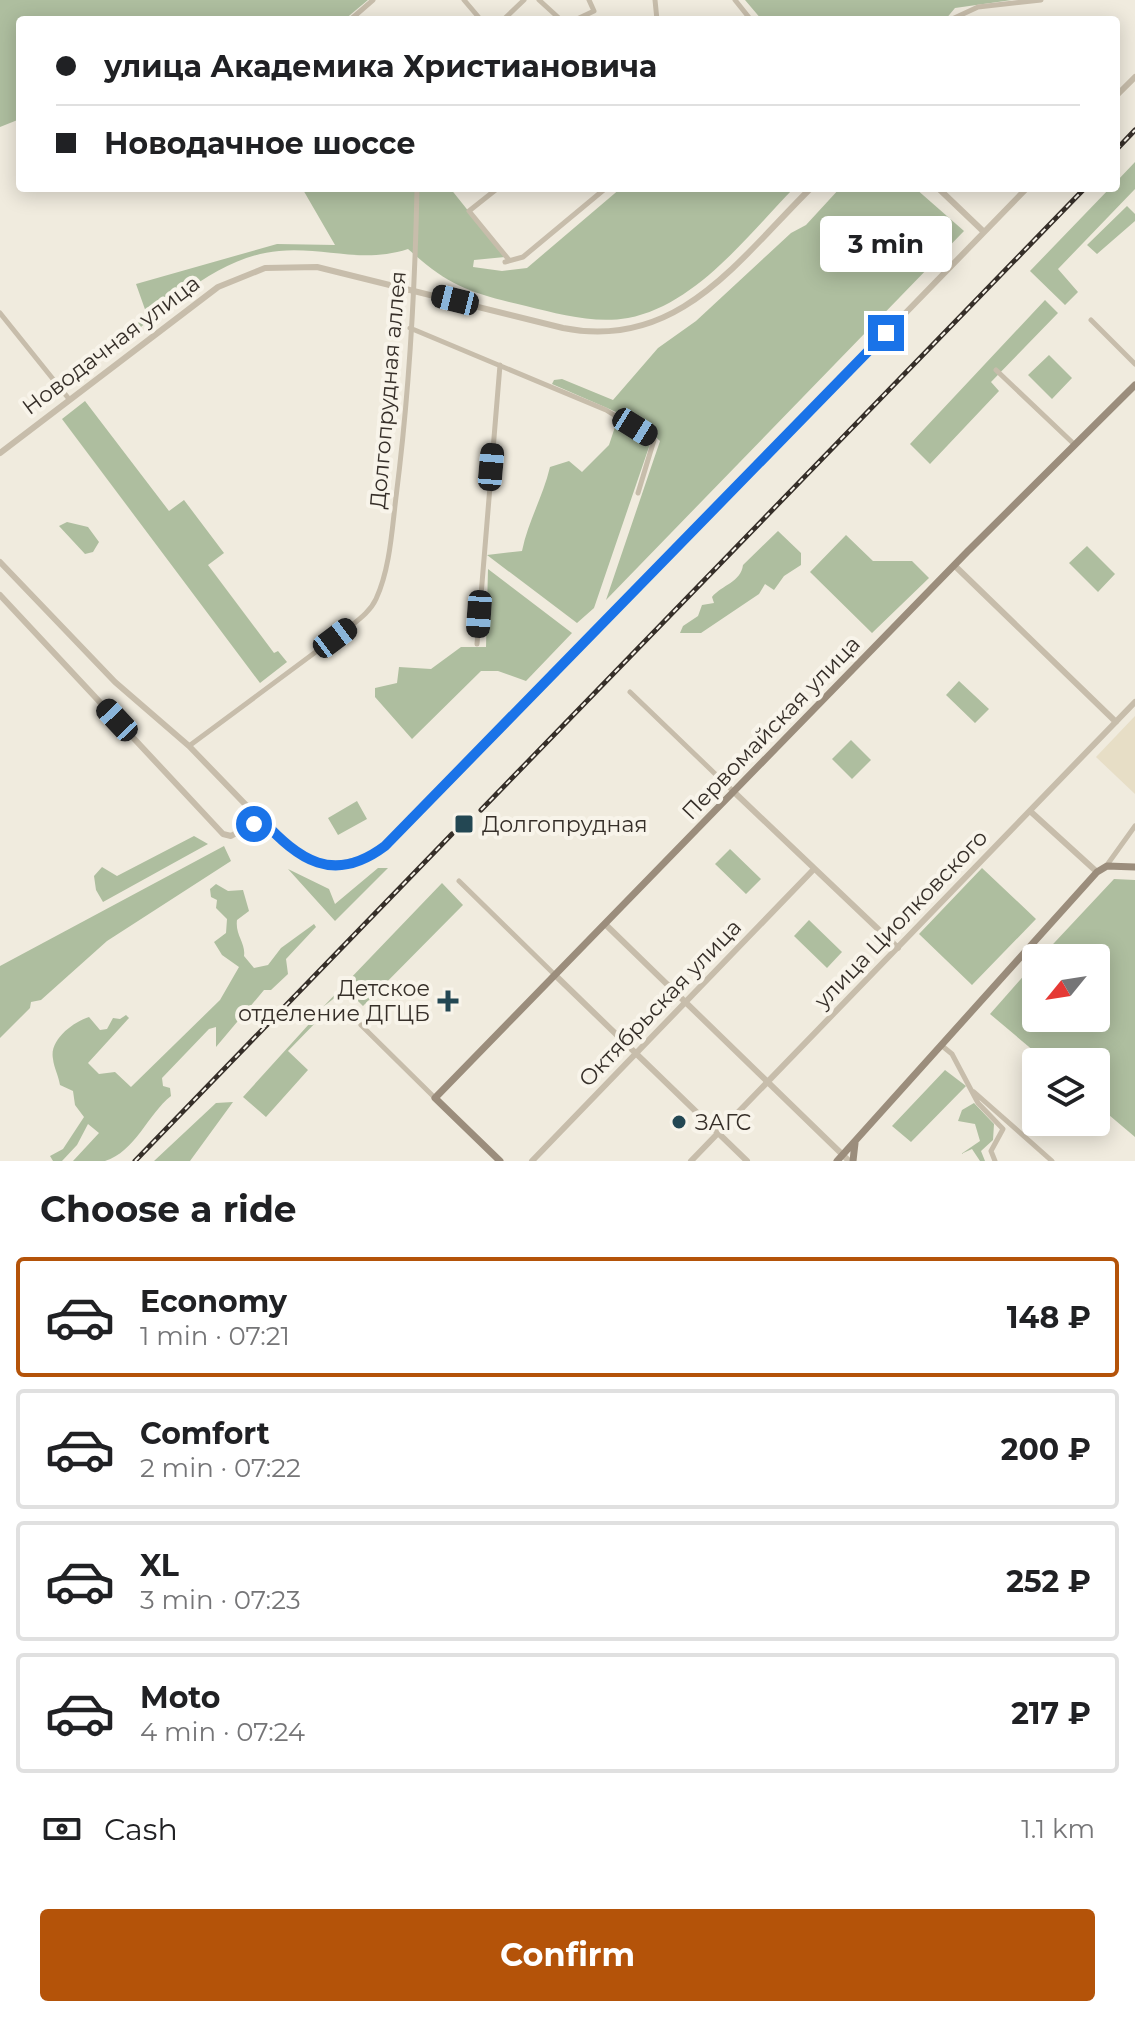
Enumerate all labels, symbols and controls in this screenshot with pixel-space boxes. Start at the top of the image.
text: улица Академика Христиановича [104,48,657,85]
text: Новодачное шоссе [104,125,416,162]
callout: 3 min [820,217,952,273]
text: 3 min [848,228,924,260]
street label: Новодачная улица [17,269,205,421]
street label: Долгопрудная аллея [364,270,412,510]
car [429,283,481,317]
route end [868,315,904,351]
car [608,404,662,450]
car [477,442,505,492]
car [465,589,493,639]
car [309,614,361,662]
street label: Первомайская улица [676,630,866,826]
car [92,694,142,746]
route start [236,806,272,842]
place label: Долгопрудная [482,811,648,838]
marker: Долгопрудная [453,813,475,835]
street label: улица Циолковского [808,824,993,1015]
street label: Октябрьская улица [573,914,747,1092]
north arrow [1022,944,1110,1032]
map controls [1022,944,1110,1136]
place label: Детское отделение ДГЦБ [238,975,430,1027]
marker: Детское отделение ДГЦБ [437,990,459,1012]
button: layers [1022,1048,1110,1136]
place label: ЗАГС [695,1109,751,1136]
marker: ЗАГС [670,1113,688,1131]
text: Choose a ride [40,1187,297,1231]
icon: car [44,1281,116,1353]
text: Economy [140,1283,287,1320]
text: 148 ₽ [1007,1299,1091,1336]
text: 1 min · 07:21 [140,1320,290,1352]
icon: car [44,1413,116,1485]
text: Comfort [140,1415,270,1452]
text: 200 ₽ [1001,1431,1091,1468]
text: 2 min · 07:22 [140,1452,301,1484]
icon: car [44,1545,116,1617]
text: XL [140,1547,179,1584]
text: 252 ₽ [1006,1563,1091,1600]
text: 3 min · 07:23 [140,1584,301,1616]
icon: car [44,1677,116,1749]
text: Moto [140,1679,221,1716]
text: 217 ₽ [1011,1695,1091,1732]
text: 4 min · 07:24 [140,1716,305,1748]
icon: cash [40,1807,84,1851]
text: Cash [104,1811,178,1848]
text: 1.1 km [1021,1813,1095,1845]
button: Confirm [40,1909,1095,2001]

